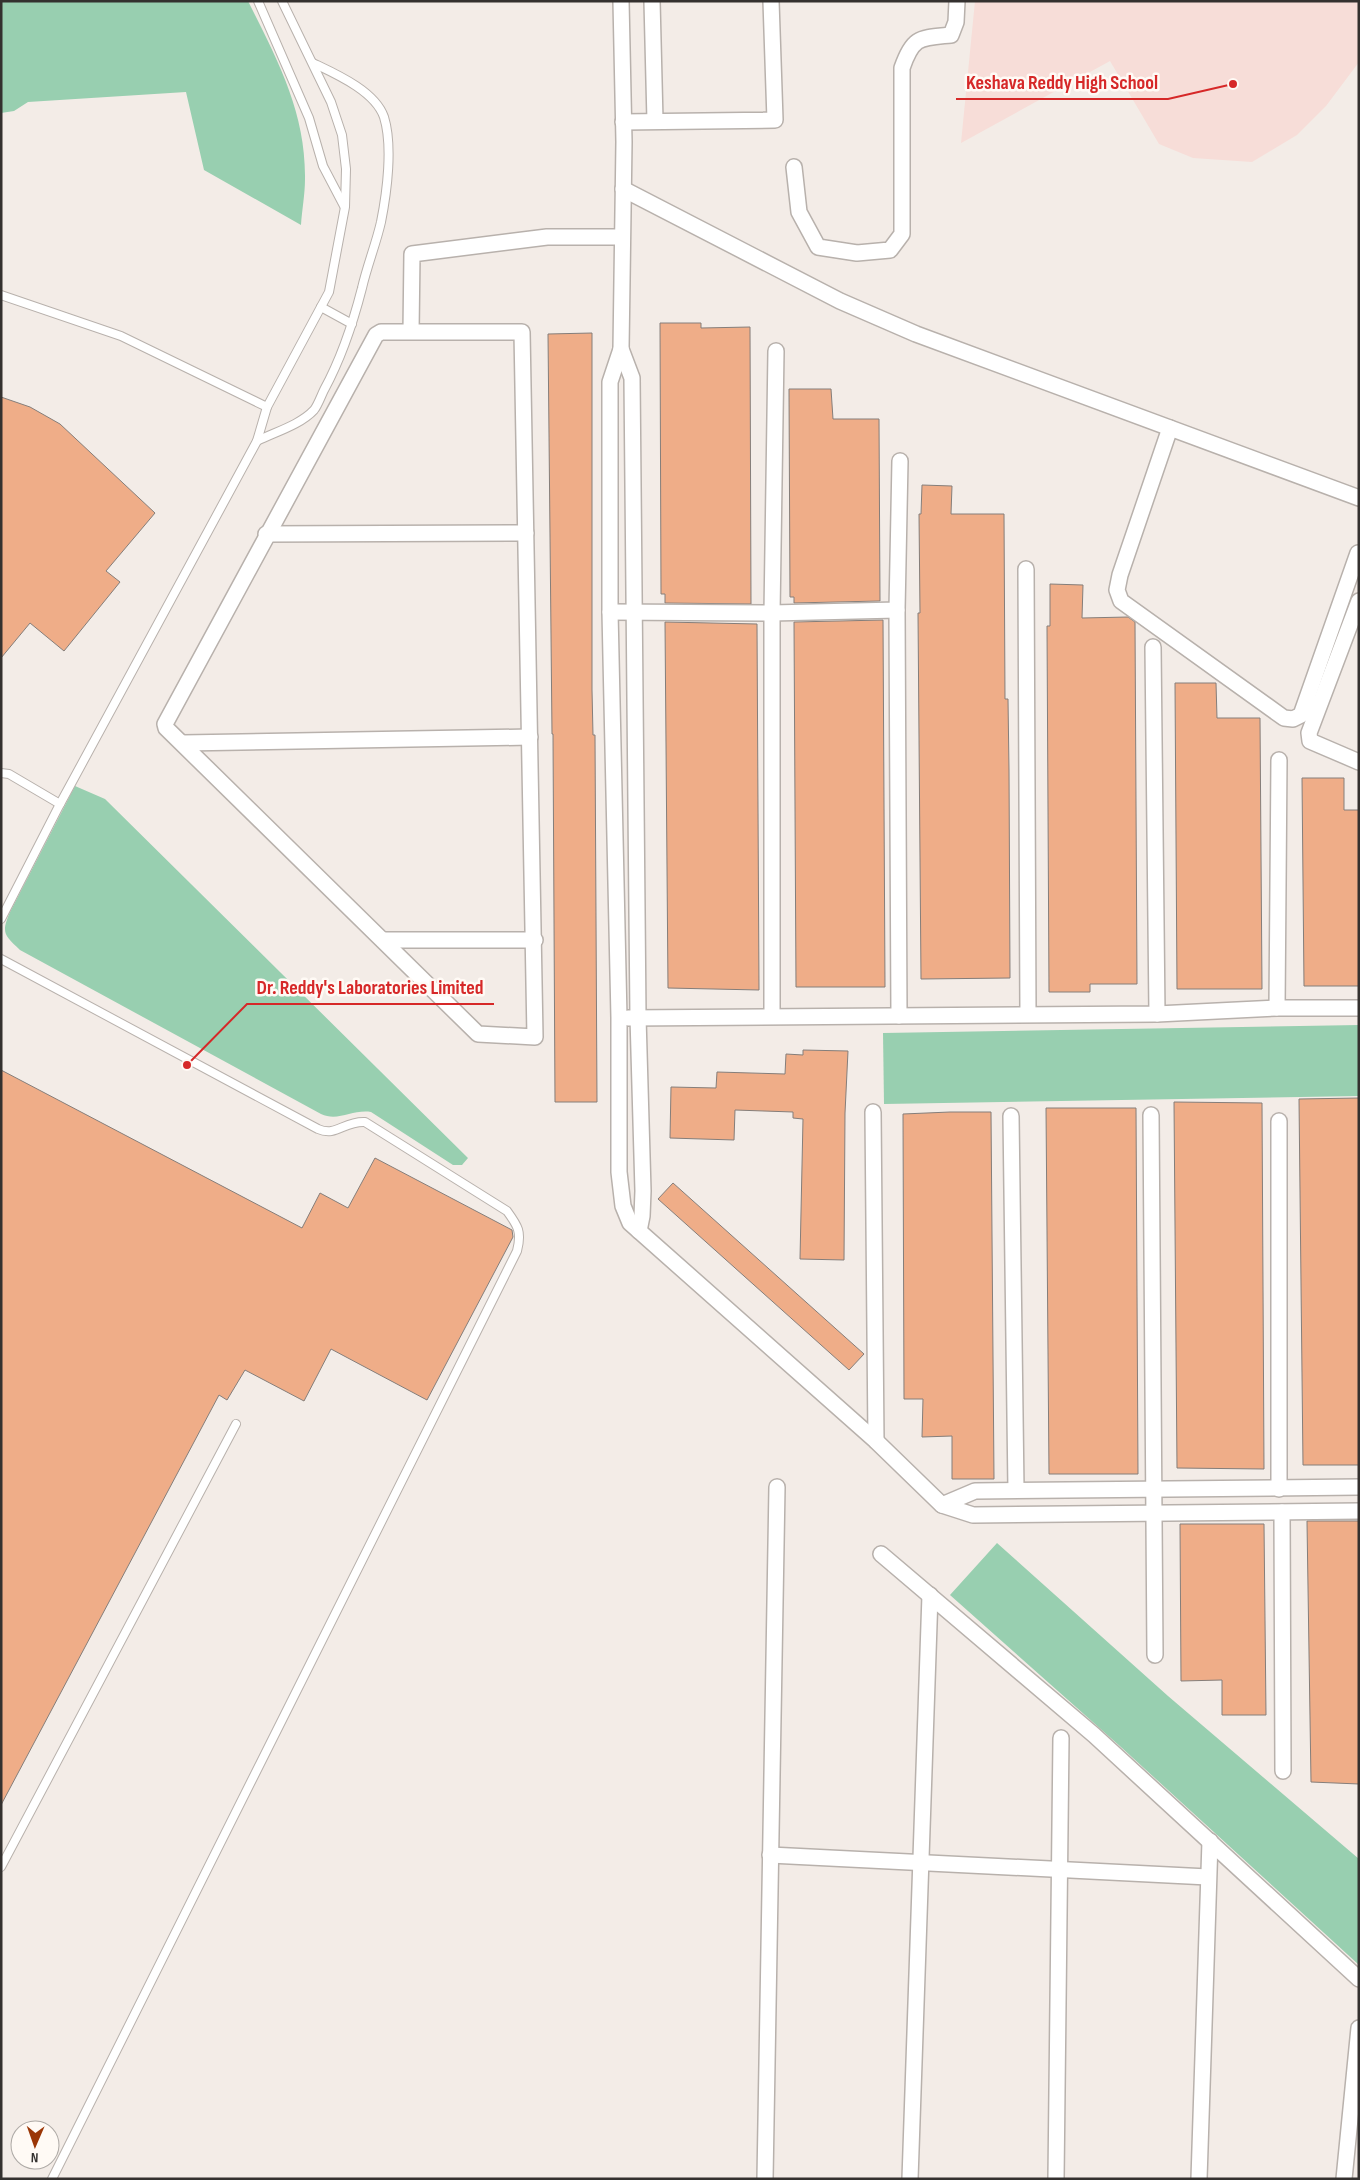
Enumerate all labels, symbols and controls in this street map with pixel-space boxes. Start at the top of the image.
callout: Keshava Reddy High School [956,64,1168,99]
text: Keshava Reddy High School [966,71,1158,95]
callout: Dr. Reddy's Laboratories Limited [247,969,494,1004]
text: Dr. Reddy's Laboratories Limited [257,976,483,1000]
north arrow [10,2120,60,2170]
text: N [31,2149,39,2166]

